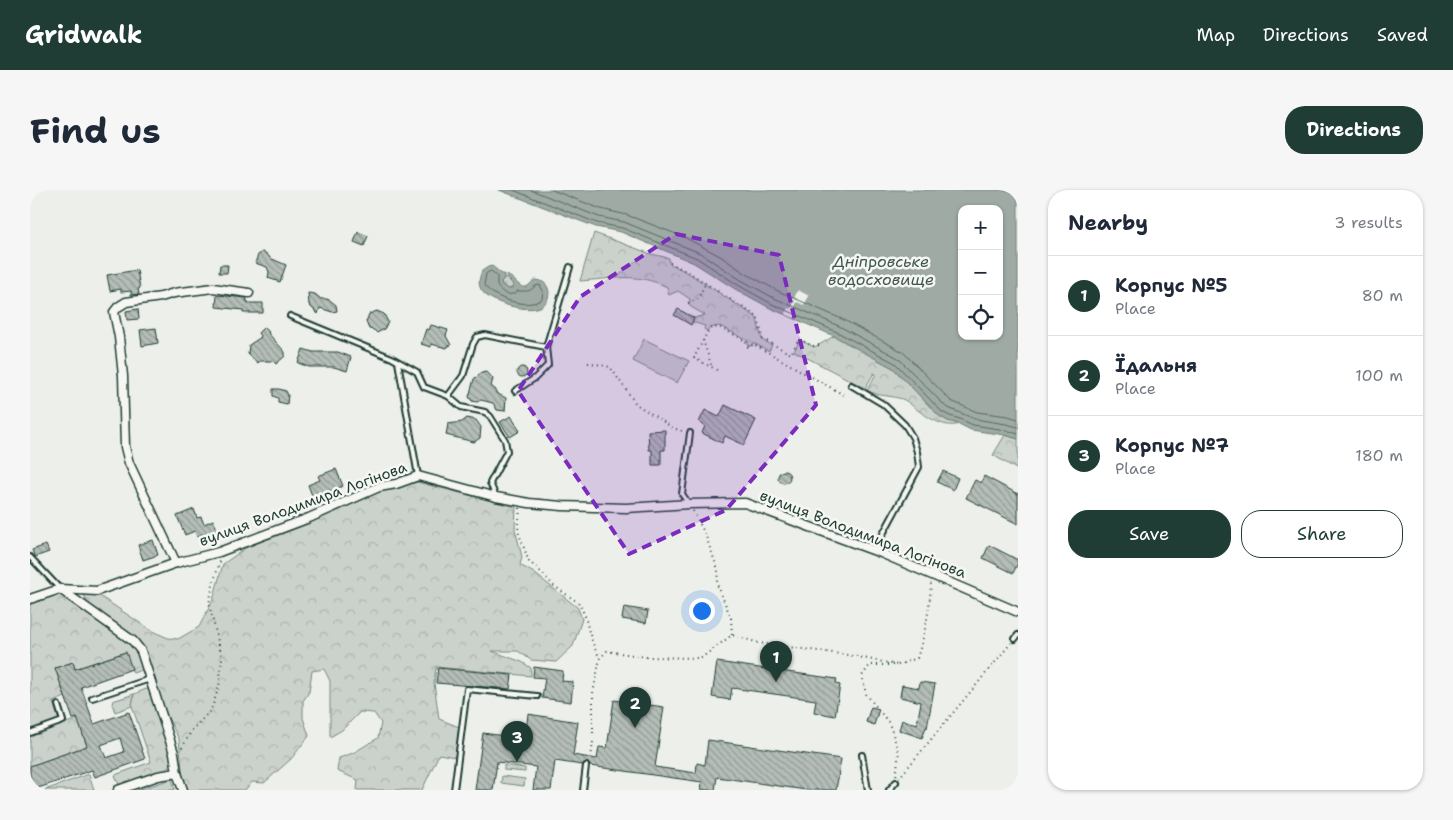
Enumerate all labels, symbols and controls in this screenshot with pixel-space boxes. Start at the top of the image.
text: Gridwalk [25,19,142,51]
text: Map [1197,23,1235,47]
text: Directions [1263,23,1349,47]
text: Saved [1377,23,1428,47]
button: Directions [1285,106,1423,154]
text: Find us [30,107,161,154]
map controls [958,205,1003,340]
button: + [958,205,1003,250]
text: Nearby [1068,209,1148,237]
text: 3 results [1334,212,1403,233]
button: − [958,250,1003,295]
water label: Дніпровське водосховище [828,251,934,290]
text: Корпус №5 [1115,273,1227,298]
text: 1 [1080,285,1088,306]
text: 80 m [1362,285,1403,306]
button: locate [958,295,1003,340]
text: Place [1115,298,1156,319]
text: Їдальня [1115,353,1197,378]
text: 2 [1078,365,1090,386]
text: 100 m [1355,365,1403,386]
text: Place [1115,378,1156,399]
text: Корпус №7 [1115,433,1229,458]
text: 3 [1078,445,1090,466]
text: 180 m [1355,445,1403,466]
street label: вулиця Володимира Логінова [196,457,410,551]
text: Place [1115,458,1156,479]
street label: вулиця Володимира Логінова [757,485,970,583]
button: Save [1068,510,1231,558]
button: Share [1241,510,1403,558]
your location [689,598,715,624]
pin: 1 [760,641,792,682]
pin: 2 [619,687,651,728]
pin: 3 [501,721,533,762]

